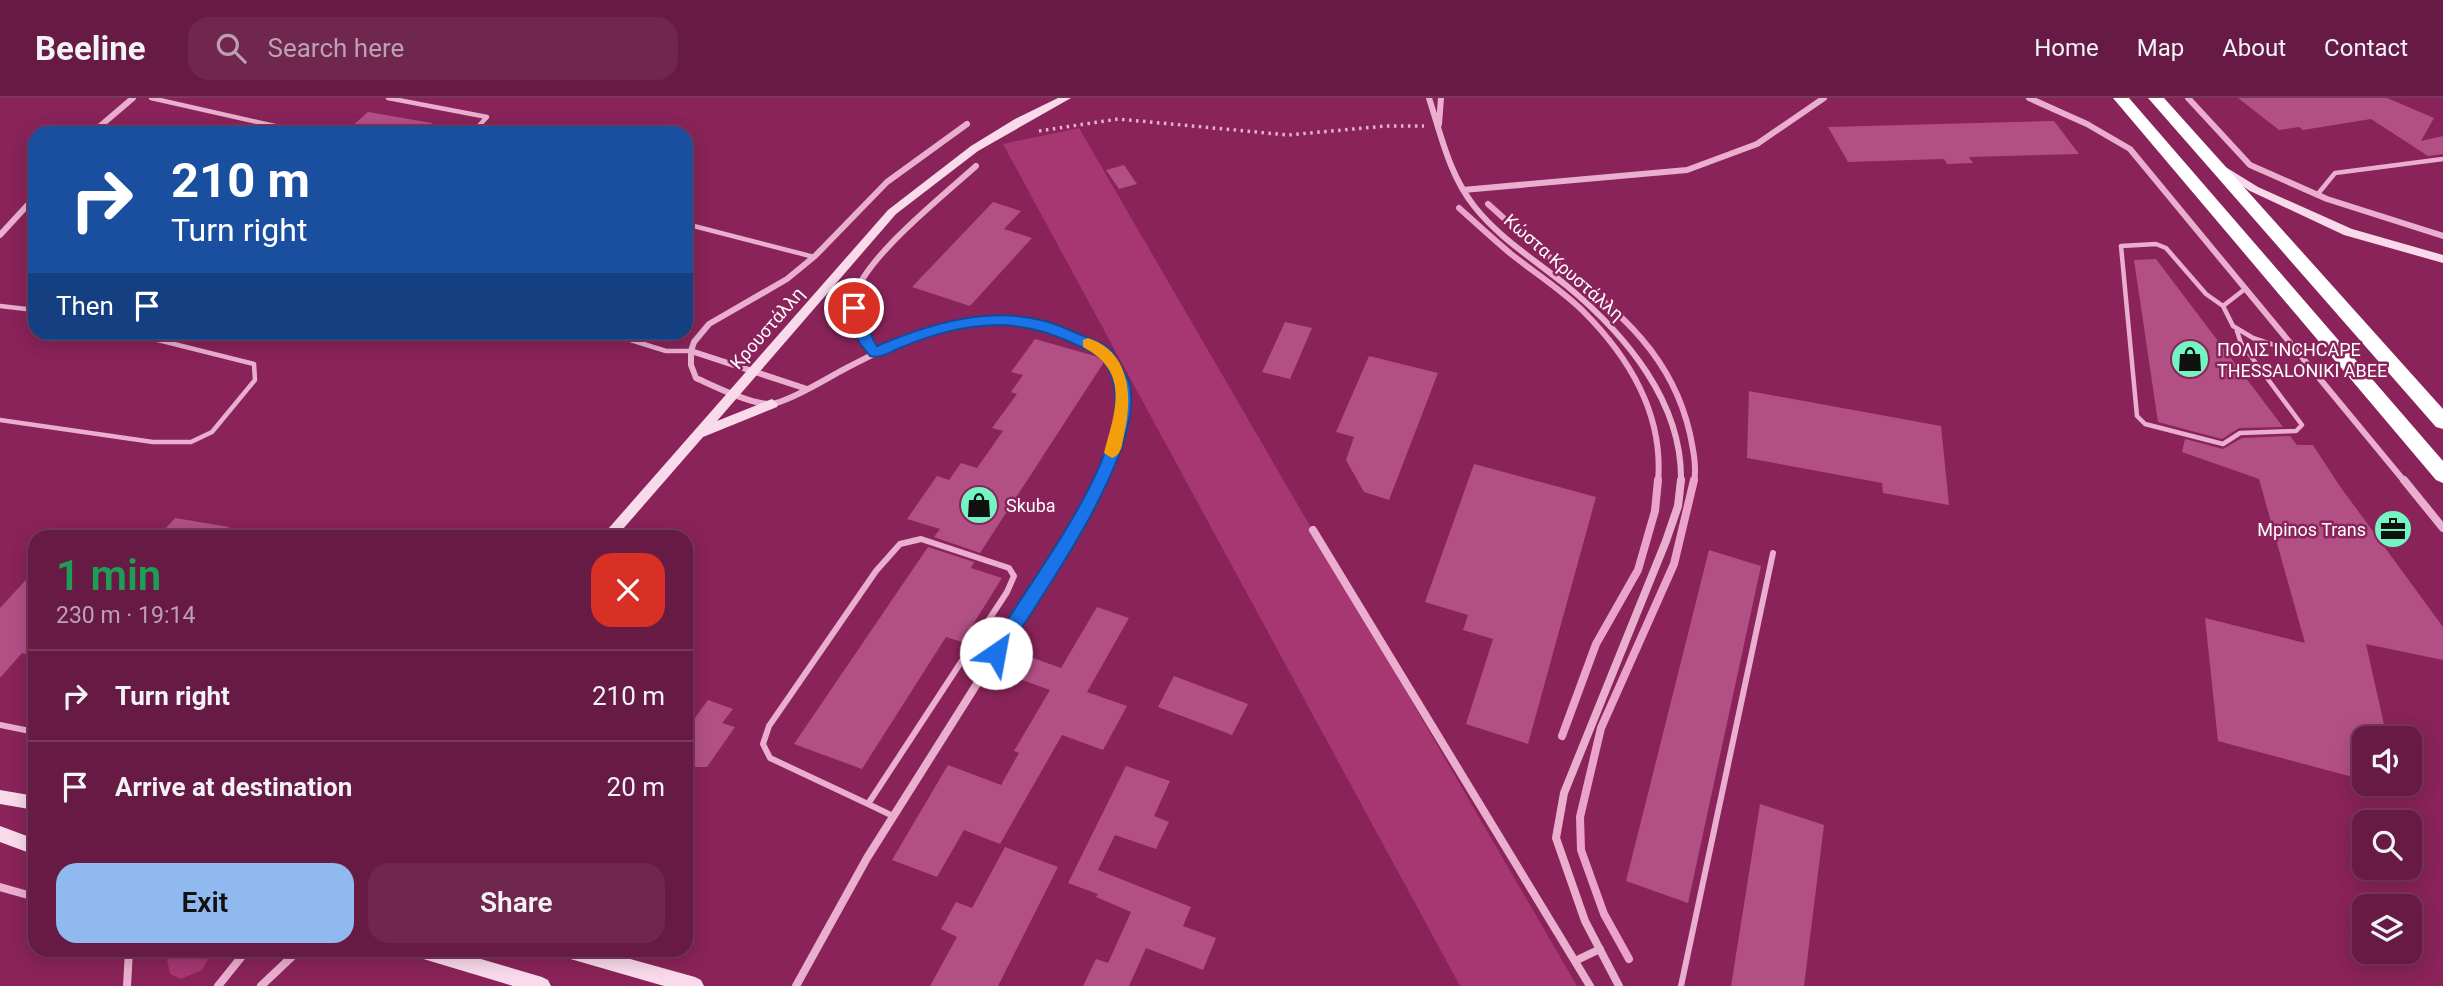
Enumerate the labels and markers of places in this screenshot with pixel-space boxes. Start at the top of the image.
pin [824,278,884,338]
shop icon: ΠΟΛΙΣ INCHCAPE THESSALONIKI ΑΒΕΕ [2169,338,2211,380]
place label: ΠΟΛΙΣ INCHCAPE THESSALONIKI ΑΒΕΕ [2217,339,2387,381]
shop icon: Skuba [958,484,1000,526]
place label: Skuba [1006,495,1056,516]
office icon: Mpinos Trans [2372,508,2414,550]
place label: Mpinos Trans [2257,519,2366,540]

